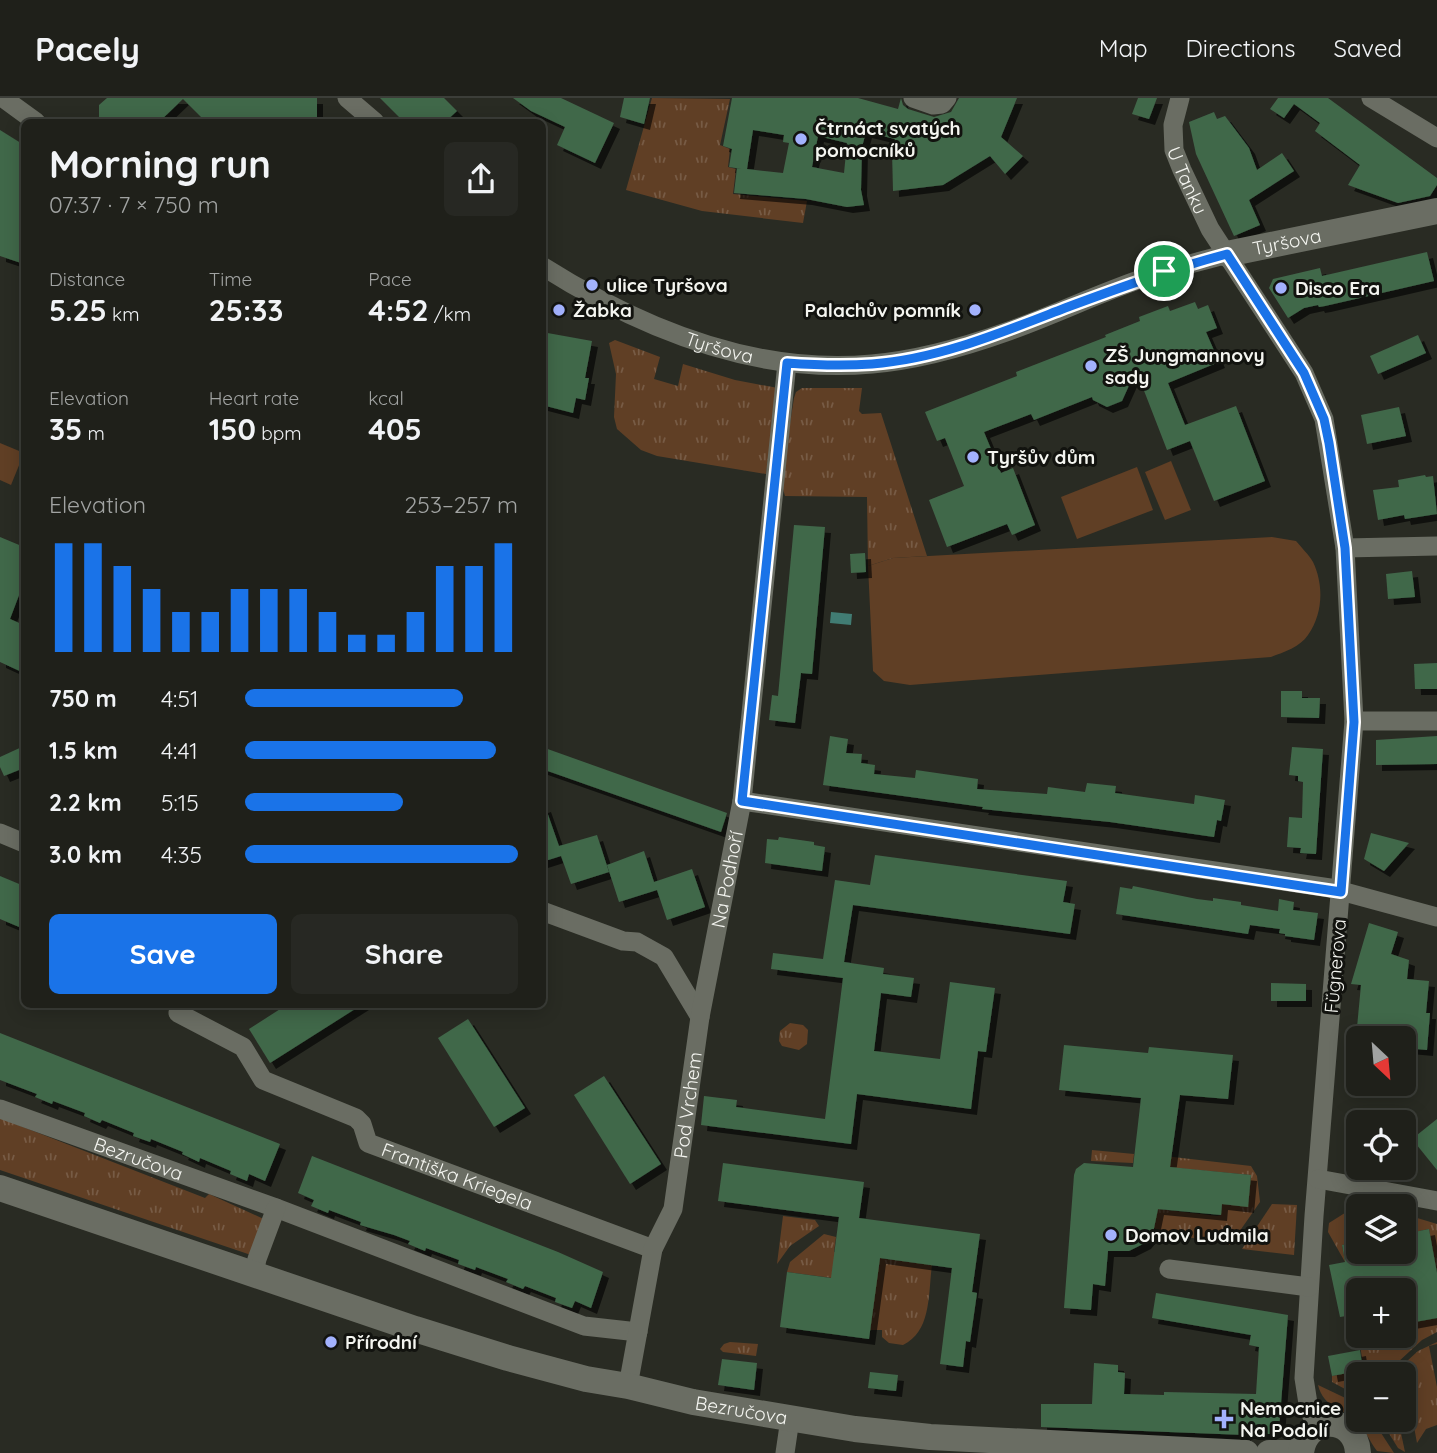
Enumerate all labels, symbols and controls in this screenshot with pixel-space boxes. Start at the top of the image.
text: Pacely [35,28,140,69]
text: Map [1099,33,1148,63]
text: Directions [1186,33,1296,63]
text: Saved [1334,33,1402,63]
place label: Čtrnáct svatých pomocníků [815,116,961,162]
marker: Čtrnáct svatých pomocníků [793,131,809,147]
text: Morning run [49,140,271,188]
button: share [444,142,518,216]
street label: U Tanku [1162,143,1213,218]
text: 07:37 · 7 × 750 m [49,190,219,219]
street label: Tyršova [1250,223,1323,261]
pin [1134,241,1194,301]
icon: arrive [1145,252,1183,290]
text: Distance [49,267,125,291]
text: Time [209,267,252,291]
text: Pace [368,267,412,291]
place label: ulice Tyršova [606,273,728,297]
place label: Disco Era [1295,276,1380,300]
marker: ulice Tyršova [584,277,600,293]
marker: Disco Era [1273,280,1289,296]
text: 5.25 [49,291,107,329]
text: 25:33 [209,291,283,329]
text: 4:52 [368,291,429,329]
place label: Žabka [573,298,632,322]
place label: Palachův pomník [805,298,961,322]
text: km [107,302,140,326]
text: /km [429,302,471,326]
marker: Žabka [551,302,567,318]
marker: Palachův pomník [967,302,983,318]
street label: Tyršova [682,326,756,368]
place label: ZŠ Jungmannovy sady [1105,343,1265,389]
marker: ZŠ Jungmannovy sady [1083,358,1099,374]
text: Elevation [49,386,129,410]
text: Heart rate [209,386,299,410]
text: kcal [368,386,404,410]
text: 35 [49,410,82,448]
text: 150 [209,410,256,448]
text: 405 [368,410,422,448]
text: m [82,421,105,445]
text: bpm [256,421,302,445]
place label: Tyršův dům [987,445,1095,469]
marker: Tyršův dům [965,449,981,465]
text: Elevation [49,490,146,519]
text: 253–257 m [405,490,518,519]
text: 750 m [49,684,117,713]
text: 4:51 [161,684,198,713]
text: 1.5 km [49,736,118,765]
text: 4:41 [161,736,198,765]
text: 2.2 km [49,788,122,817]
text: 5:15 [161,788,199,817]
street label: Na Podhoří [706,828,748,930]
text: 3.0 km [49,840,122,869]
text: 4:35 [161,840,202,869]
button: Save [49,914,277,994]
button: Share [291,914,518,994]
street label: Fügnerova [1319,918,1351,1014]
north arrow [1346,1026,1416,1096]
map controls [1346,1026,1416,1432]
street label: Pod Vrchem [668,1050,707,1160]
button: locate [1346,1110,1416,1180]
street label: Bezručova [90,1132,186,1186]
street label: Františka Kriegela [378,1137,536,1215]
button: layers [1346,1194,1416,1264]
place label: Domov Ludmila [1125,1223,1269,1247]
marker: Domov Ludmila [1103,1227,1119,1243]
button: + [1346,1278,1416,1348]
place label: Přírodní [345,1330,418,1354]
marker: Přírodní [323,1334,339,1350]
button: − [1346,1362,1416,1432]
street label: Bezručova [693,1391,789,1430]
place label: Nemocnice Na Podolí [1240,1396,1341,1442]
marker: Nemocnice Na Podolí [1214,1409,1234,1429]

